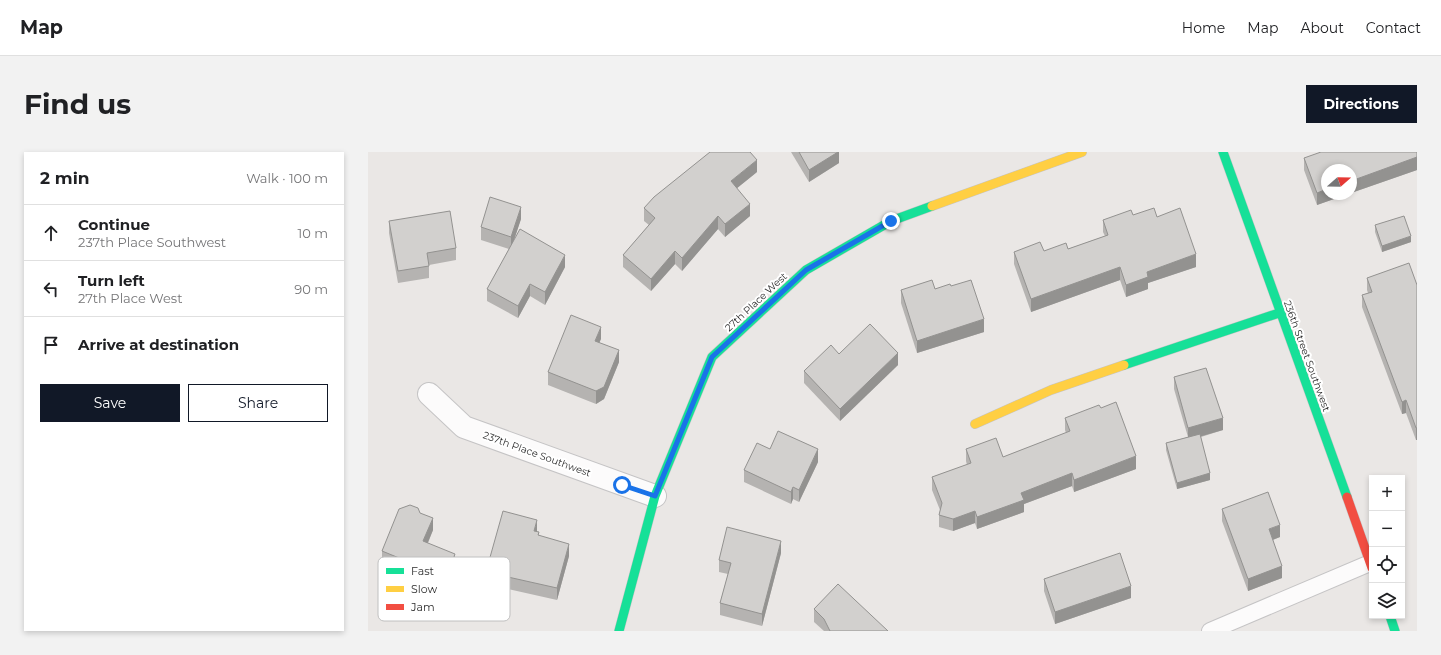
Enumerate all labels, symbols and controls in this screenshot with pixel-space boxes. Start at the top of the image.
text: Map [20,16,63,39]
text: Home [1182,19,1225,37]
text: Map [1247,19,1278,37]
text: About [1300,19,1344,37]
text: Contact [1366,19,1421,37]
button: Directions [1306,85,1417,123]
text: Find us [24,87,131,121]
north arrow [1321,164,1357,200]
text: 2 min [40,168,90,188]
text: Walk · 100 m [246,170,328,186]
route end [882,212,900,230]
text: Continue [78,215,150,234]
icon: ahead [40,222,62,244]
text: 10 m [298,225,328,241]
text: 237th Place Southwest [78,234,226,250]
street label: 27th Place West [722,270,790,334]
text: Turn left [78,271,145,290]
icon: left [40,278,62,300]
text: 90 m [294,281,328,297]
text: 27th Place West [78,290,182,306]
street label: 236th Street Southwest [1281,299,1333,413]
icon: arrive [40,334,62,356]
text: Arrive at destination [78,335,239,354]
button: Save [40,384,180,422]
button: Share [188,384,328,422]
street label: 237th Place Southwest [481,428,593,480]
map controls [1369,475,1405,619]
button: + [1369,475,1405,511]
route start [613,476,631,494]
button: − [1369,511,1405,547]
button: locate [1369,547,1405,583]
legend [378,557,510,621]
text: Fast [411,564,435,578]
text: Slow [411,582,437,596]
button: layers [1369,583,1405,619]
text: Jam [410,600,435,614]

